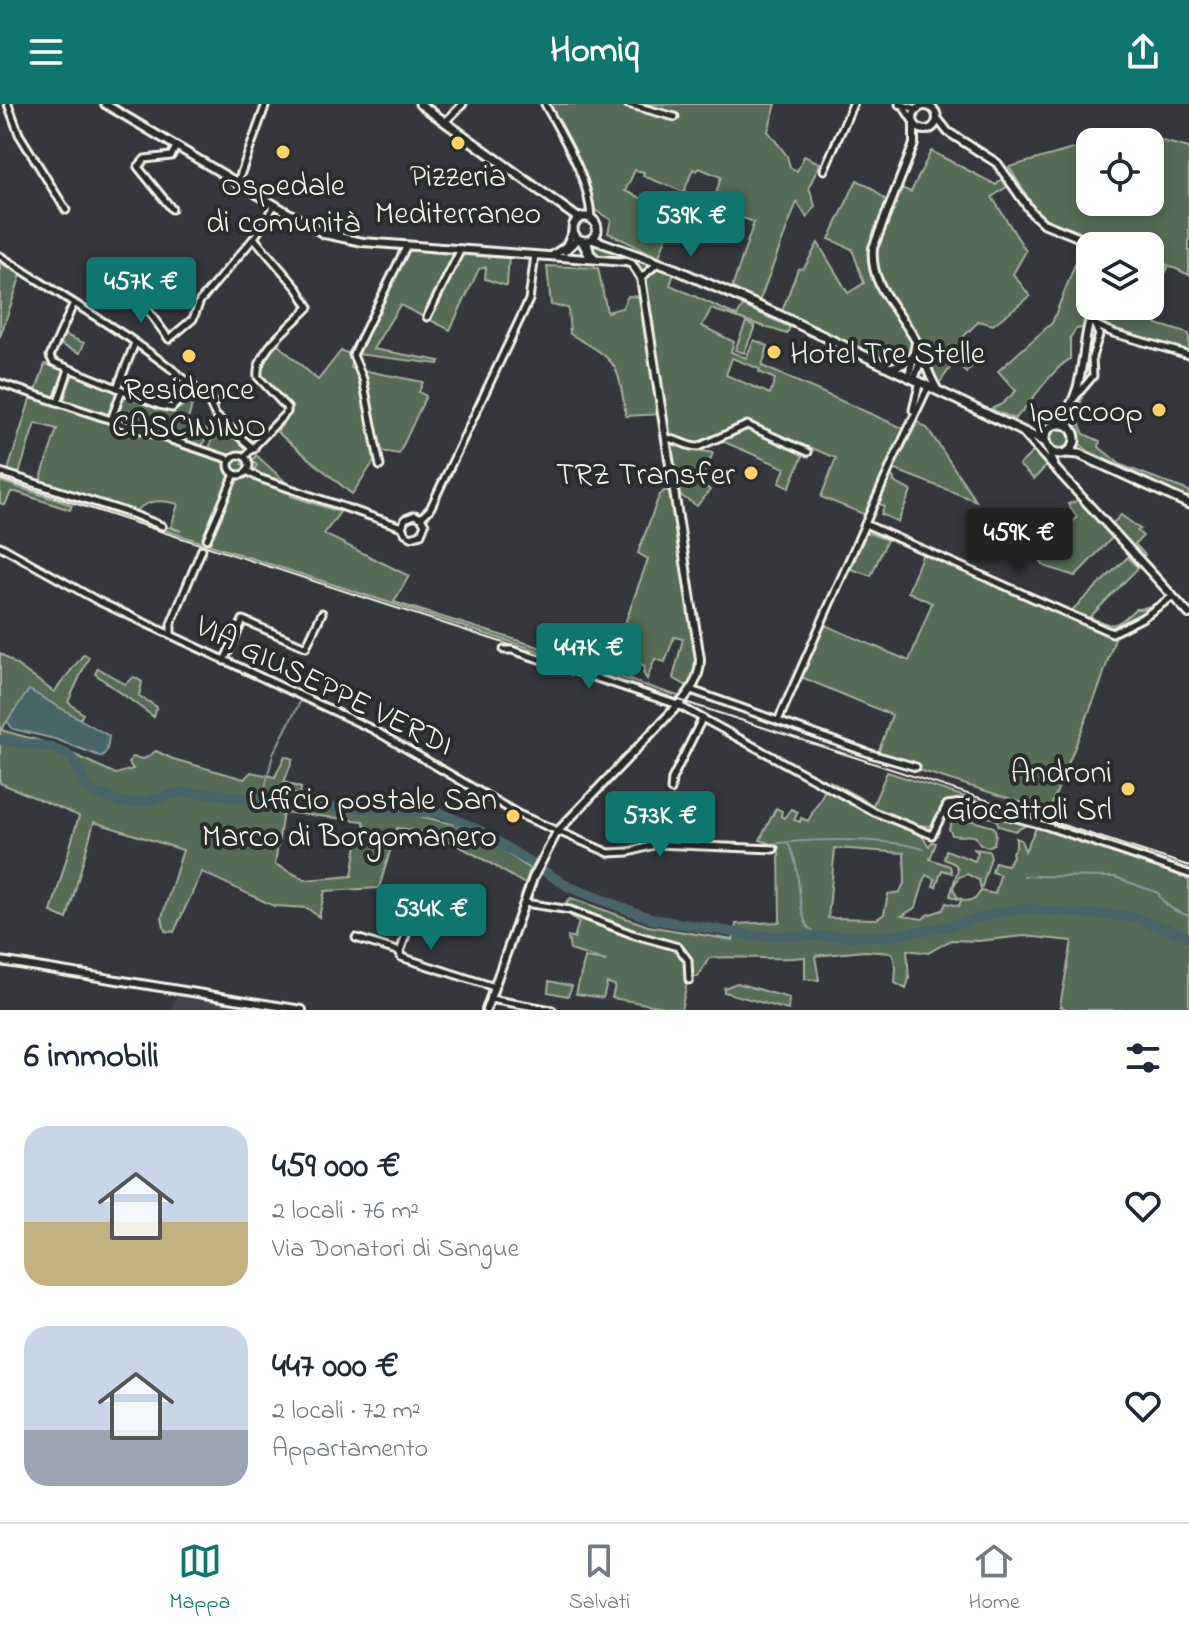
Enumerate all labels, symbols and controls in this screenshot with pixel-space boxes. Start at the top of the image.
text: Homiq [550,26,639,79]
icon: menu [24,30,68,74]
icon: share [1121,30,1165,74]
map controls [1076,128,1164,320]
button: locate [1076,128,1164,216]
marker: Pizzeria Mediterraneo [449,134,467,152]
marker: Ospedale di comunità [274,143,292,161]
place label: Pizzeria Mediterraneo [375,155,541,239]
place label: Ospedale di comunità [206,164,360,248]
pin: 539K € [626,191,756,259]
text: 539K € [656,198,726,236]
button: layers [1076,232,1164,320]
pin: 457K € [76,257,206,325]
text: 457K € [104,264,178,302]
place label: Hotel Tre Stelle [790,332,986,379]
marker: Hotel Tre Stelle [765,343,783,361]
marker: Residence CASCININO [180,347,198,365]
place label: Residence CASCININO [112,368,266,452]
place label: Ipercoop [1029,390,1143,437]
marker: Ipercoop [1150,401,1168,419]
place label: TRZ Transfer [556,453,735,500]
marker: TRZ Transfer [742,464,760,482]
pin: 459K € [954,508,1084,576]
text: 459K € [984,515,1054,553]
street label: VIA GIUSEPPE VERDI [186,604,460,770]
pin: 447K € [524,623,654,691]
text: 447K € [554,630,624,668]
place label: Androni Giocattoli Srl [946,751,1112,835]
place label: Ufficio postale San Marco di Borgomanero [202,778,497,862]
marker: Androni Giocattoli Srl [1119,780,1137,798]
pin: 573K € [595,791,725,859]
text: 573K € [623,798,697,836]
marker: Ufficio postale San Marco di Borgomanero [504,807,522,825]
pin: 534K € [366,884,496,952]
text: 534K € [394,891,468,929]
text: 6 immobili [24,1033,159,1083]
icon: filters [1121,1036,1165,1080]
text: 459 000 € [272,1143,400,1193]
icon: home [88,1158,184,1254]
icon: heart [1121,1184,1165,1228]
text: 2 locali · 76 m² [272,1193,419,1231]
text: Via Donatori di Sangue [272,1231,519,1269]
text: 447 000 € [272,1343,399,1393]
icon: home [88,1358,184,1454]
icon: heart [1121,1384,1165,1428]
text: 2 locali · 72 m² [272,1393,421,1431]
text: Appartamento [272,1431,428,1469]
tab: Mappa [169,1539,230,1619]
tab: Salvati [569,1539,630,1619]
tab: Home [969,1539,1020,1619]

